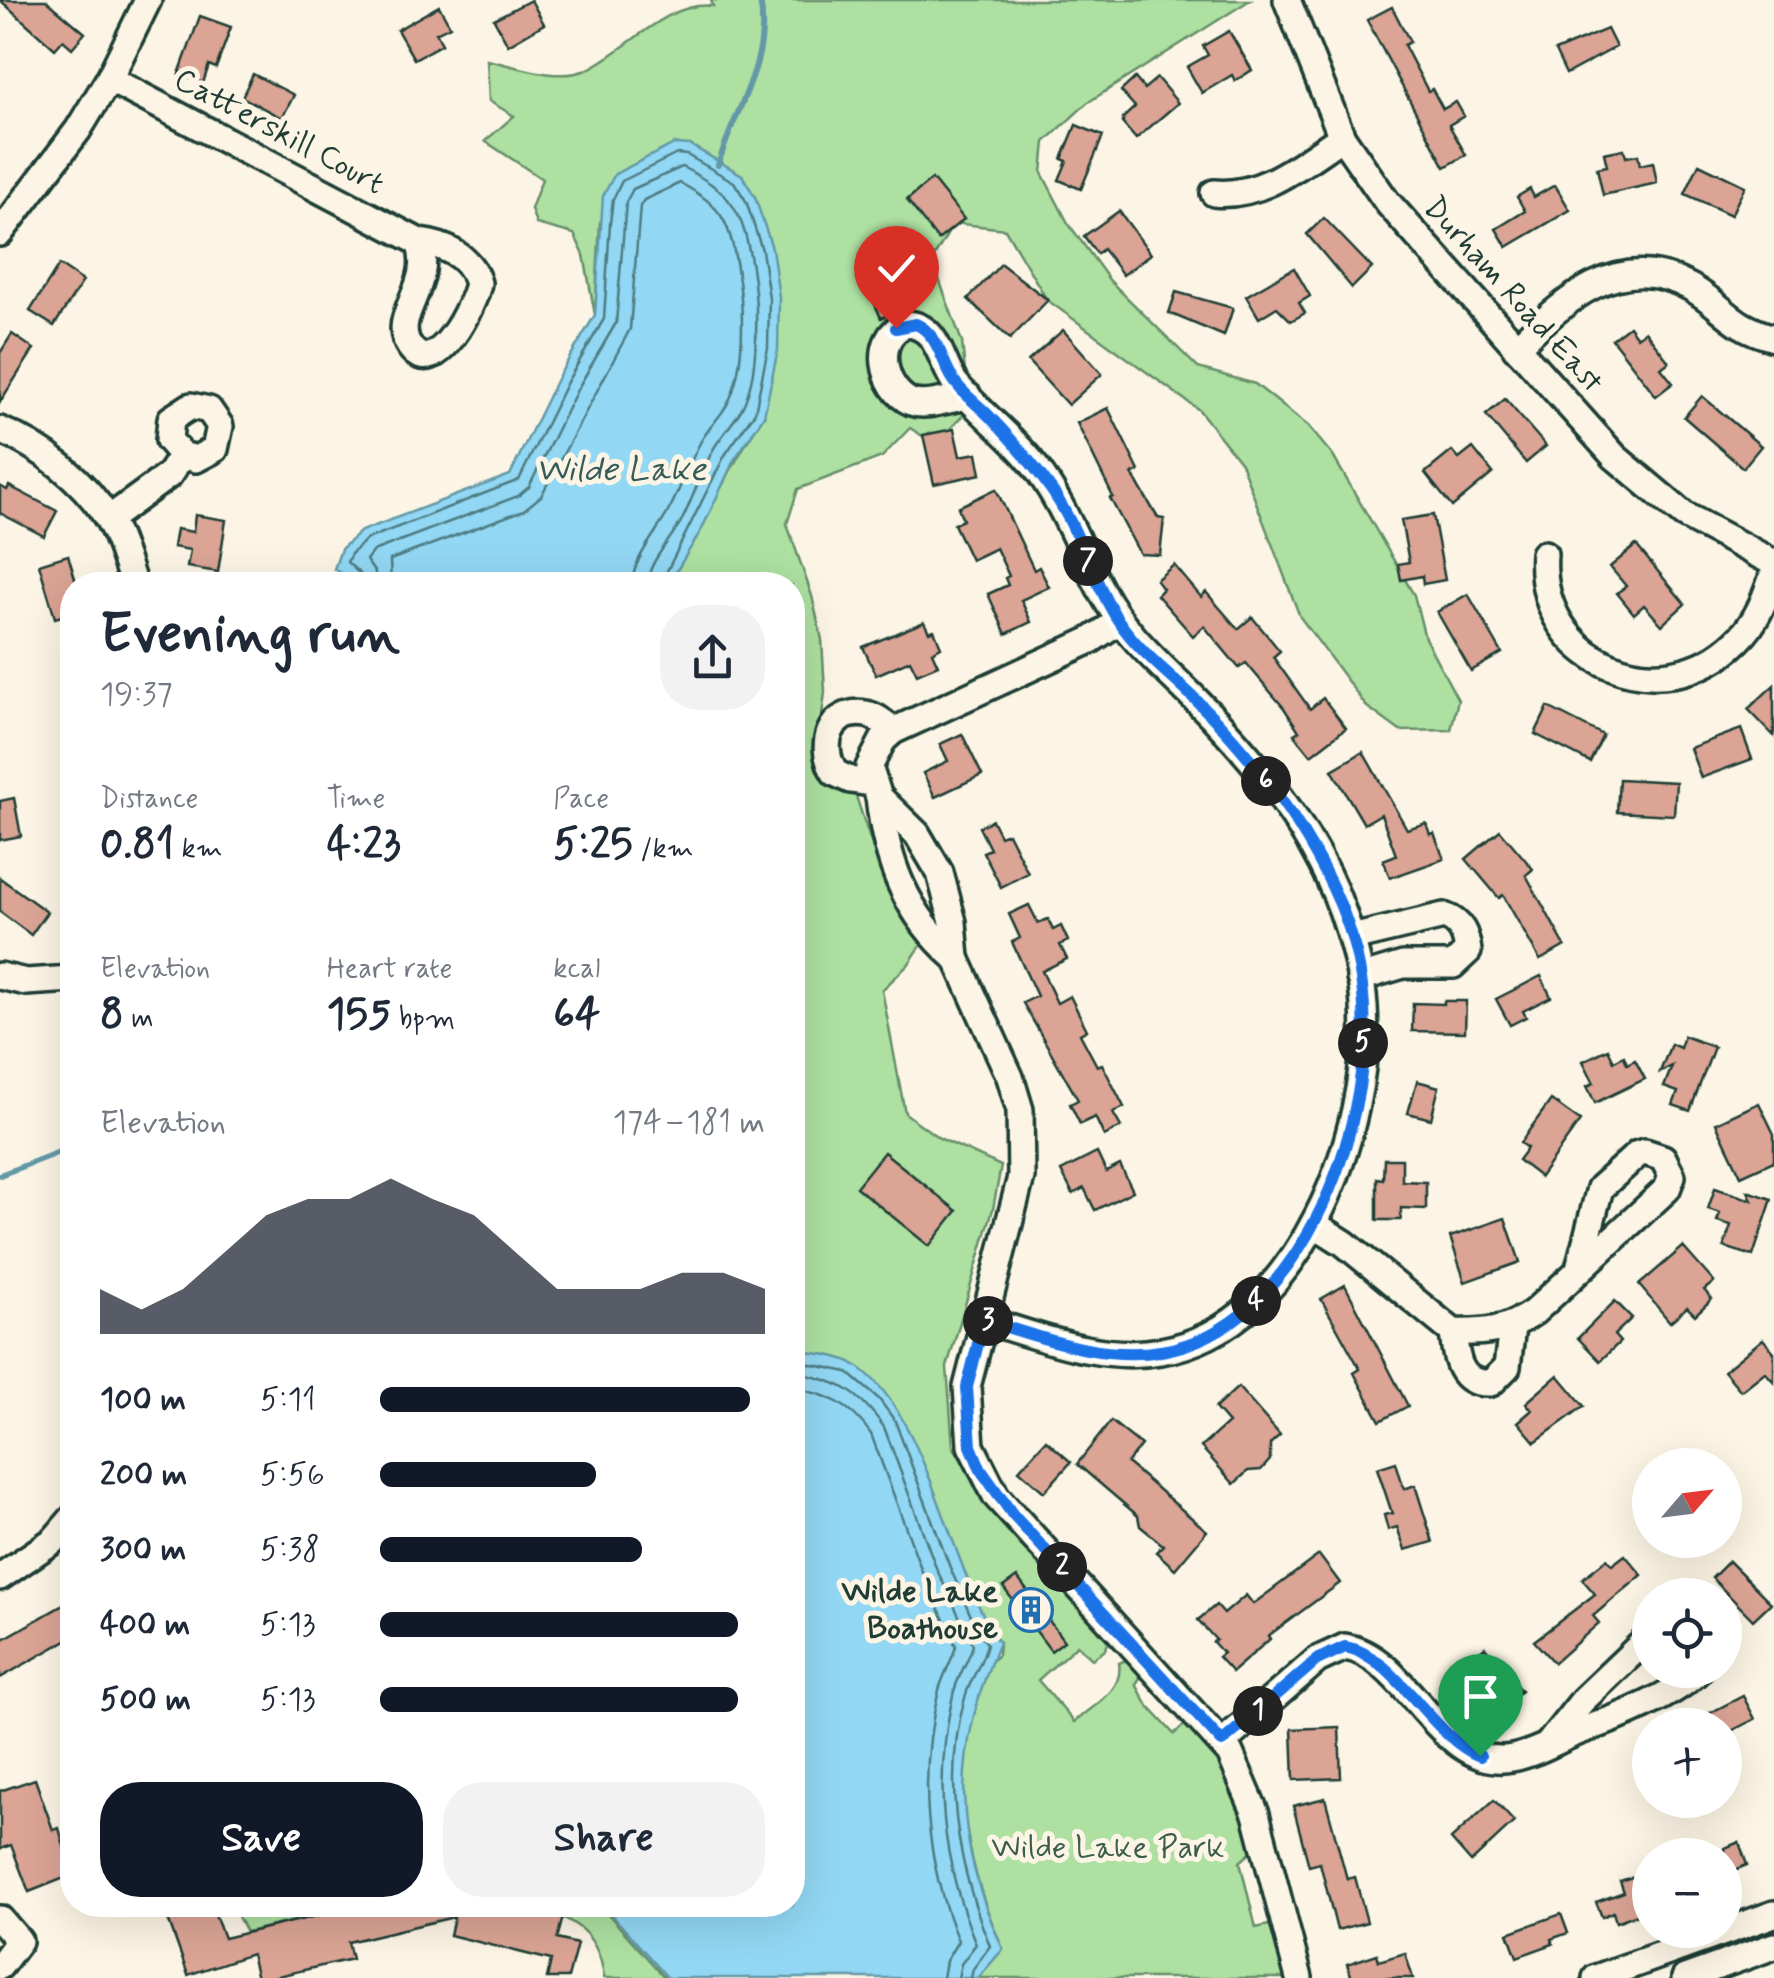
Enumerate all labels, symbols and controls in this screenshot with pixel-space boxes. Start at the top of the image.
street label: Catterskill Court [166,59,392,205]
street label: Durham Road East [1413,188,1613,402]
pin [854,226,939,329]
icon: check [869,241,924,296]
water label: Wilde Lake [535,447,707,493]
pin: 7 [1063,536,1113,586]
text: 7 [1080,542,1097,579]
text: Evening run [100,600,400,672]
button: share [660,605,765,710]
text: 19:37 [100,674,172,716]
pin: 6 [1241,756,1291,806]
text: 6 [1259,762,1273,799]
text: Distance [100,781,198,818]
text: Time [327,781,385,818]
text: Pace [553,781,609,818]
text: 0.81 [100,818,174,873]
text: 4:23 [327,818,401,873]
text: 5:25 [553,818,633,873]
text: km [174,831,222,868]
text: /km [633,831,693,868]
text: Elevation [100,951,210,988]
text: Heart rate [327,951,452,988]
text: kcal [553,951,600,988]
text: 8 [100,988,124,1043]
text: 155 [327,988,391,1043]
text: 64 [553,988,600,1043]
text: m [124,1001,154,1038]
text: bpm [391,1001,455,1038]
pin: 5 [1338,1018,1388,1068]
text: 5 [1355,1024,1371,1061]
text: Elevation [100,1102,226,1144]
text: 174–181 m [613,1102,765,1144]
pin: 4 [1231,1276,1281,1326]
text: 4 [1248,1282,1264,1319]
pin: 3 [963,1296,1013,1346]
text: 3 [982,1302,994,1339]
text: 100 m [100,1379,186,1421]
text: 5:11 [260,1379,316,1421]
north arrow [1632,1448,1742,1558]
map controls [1632,1448,1742,1948]
text: 200 m [100,1454,187,1496]
text: 5:56 [260,1454,325,1496]
text: 300 m [100,1529,186,1571]
text: 5:38 [260,1529,320,1571]
pin: 2 [1037,1542,1087,1592]
text: 2 [1055,1548,1069,1585]
place label: Wilde Lake Boathouse [841,1571,998,1650]
button: locate [1632,1578,1742,1688]
building icon: Wilde Lake Boathouse [1008,1587,1054,1633]
text: 400 m [100,1604,190,1646]
text: 5:13 [260,1604,316,1646]
pin [1438,1654,1523,1757]
icon: arrive [1453,1669,1508,1724]
text: 500 m [100,1679,191,1721]
text: 5:13 [260,1679,316,1721]
pin: 1 [1233,1686,1283,1736]
text: 1 [1252,1692,1264,1729]
button: + [1632,1708,1742,1818]
button: Save [100,1782,423,1897]
button: Share [443,1782,765,1897]
park label: Wilde Lake Park [991,1827,1225,1869]
button: − [1632,1838,1742,1948]

